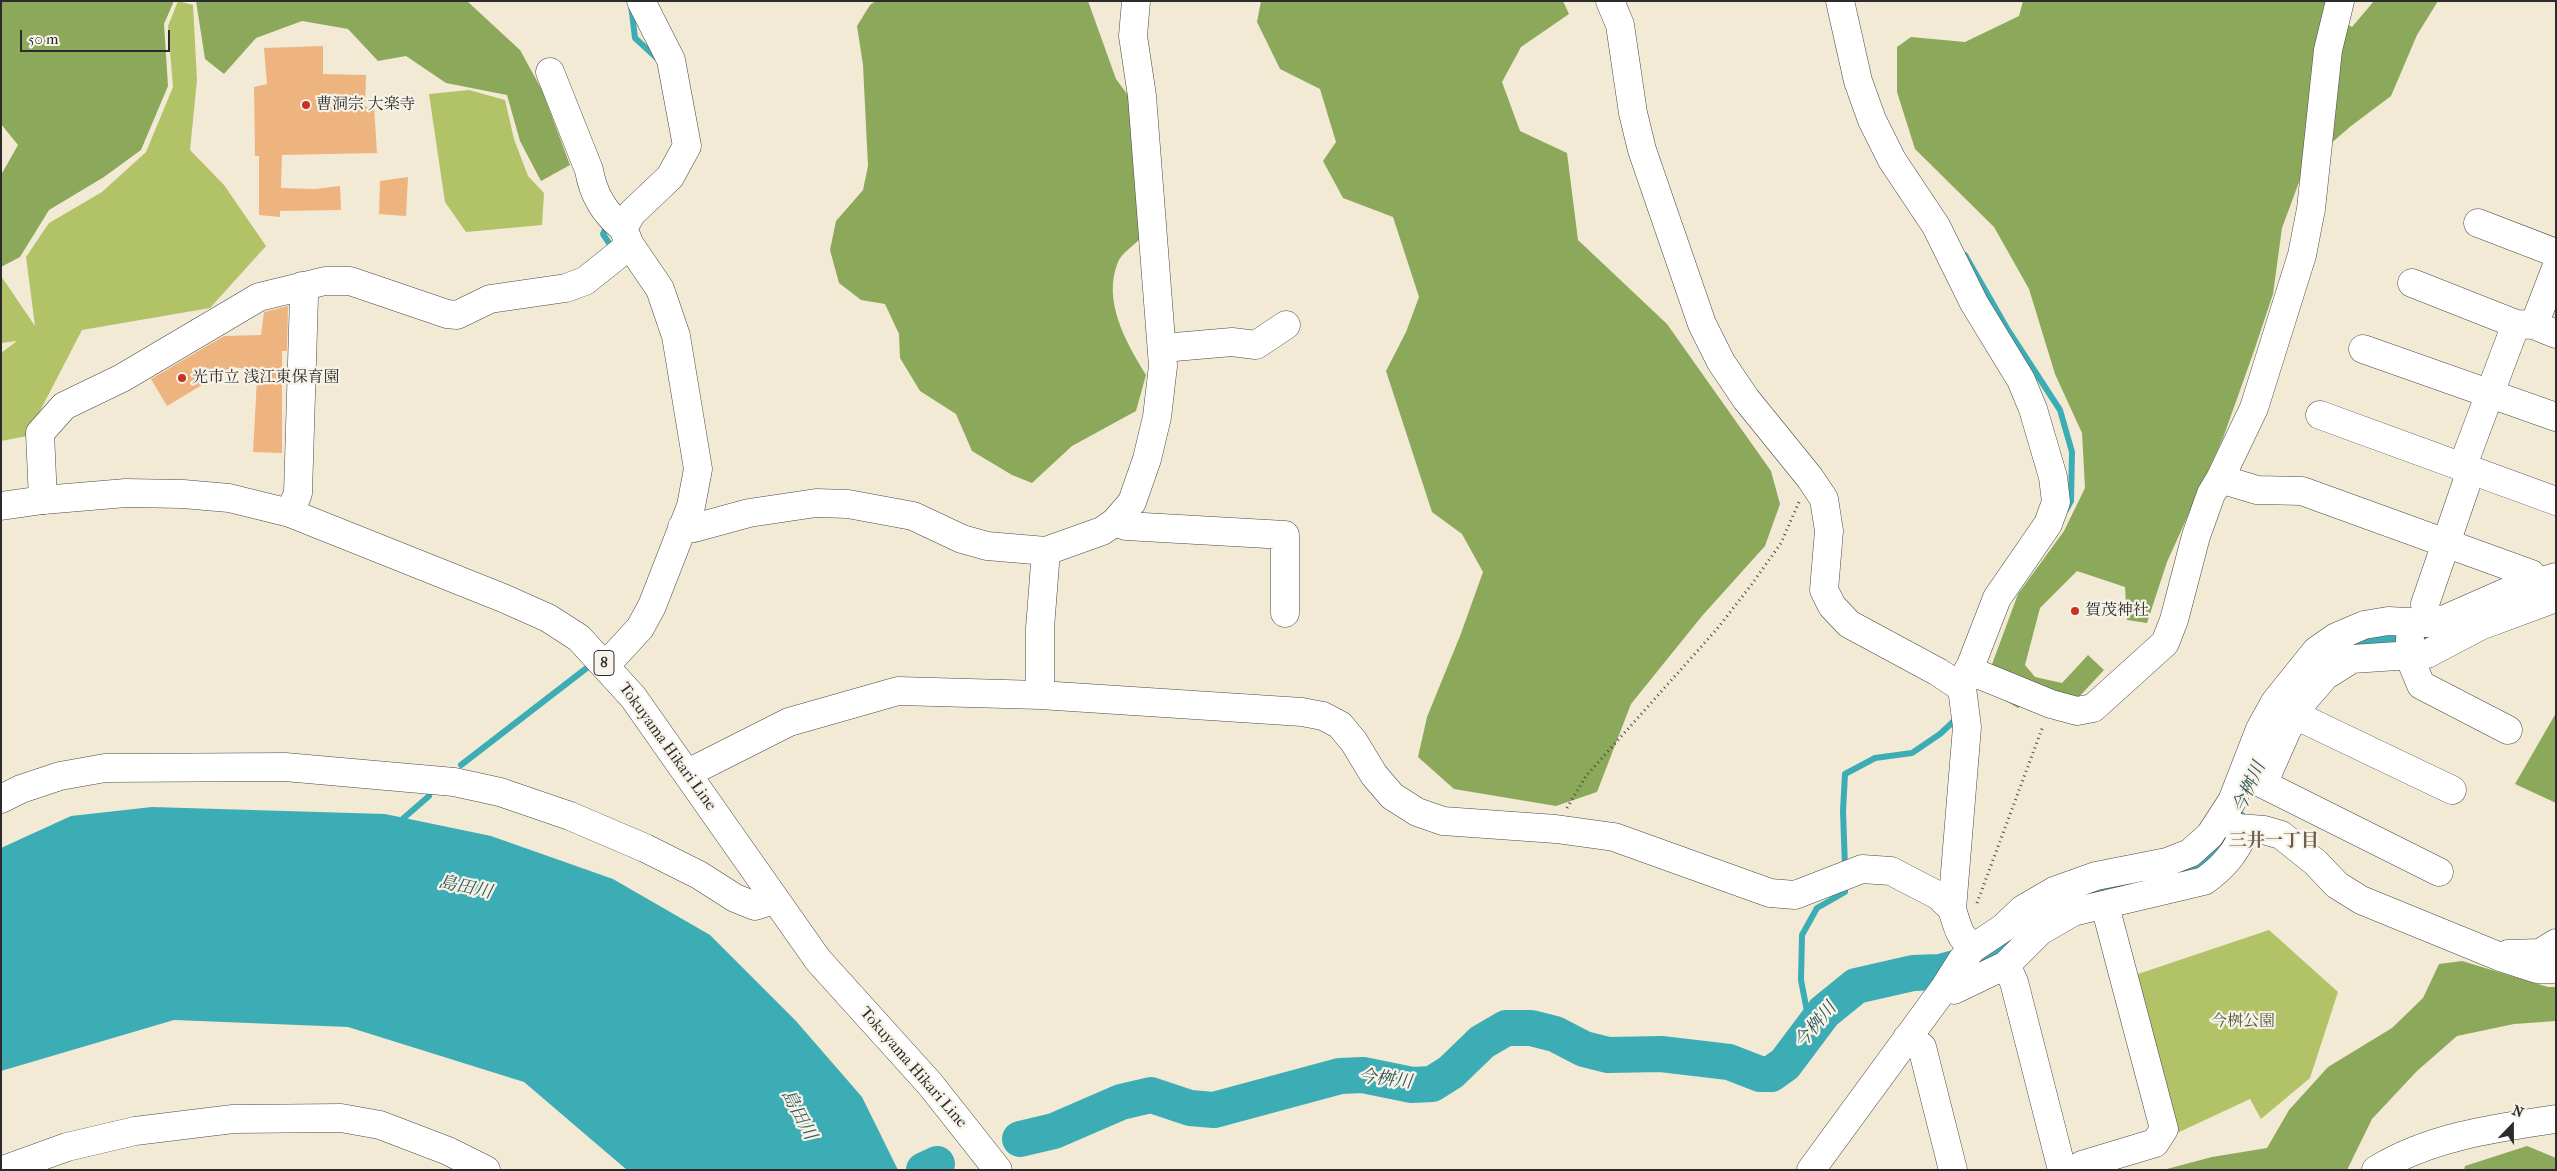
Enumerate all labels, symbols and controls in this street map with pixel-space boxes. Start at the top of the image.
scale bar [22,20,172,52]
text: 50 m [28,30,58,48]
place label: 曹洞宗 大楽寺 [316,95,415,115]
marker: 曹洞宗 大楽寺 [300,99,312,111]
place label: 光市立 浅江東保育園 [192,368,339,388]
marker: 光市立 浅江東保育園 [176,372,188,384]
place label: 賀茂神社 [2085,601,2149,621]
marker: 賀茂神社 [2069,605,2081,617]
road number: 8 [594,650,614,676]
street label: Tokuyama Hikari Line [614,679,720,815]
water label: 今桝川 [2229,759,2271,817]
district label: 三井一丁目 [2229,831,2319,853]
water label: 島田川 [436,872,494,904]
water label: 今桝川 [1790,998,1842,1054]
street label: Tokuyama Hikari Line [855,1004,971,1132]
park label: 今桝公園 [2211,1012,2275,1032]
water label: 今桝川 [1357,1066,1413,1094]
water label: 島田川 [776,1086,820,1144]
north arrow [2487,1101,2537,1151]
text: N [2510,1102,2526,1121]

